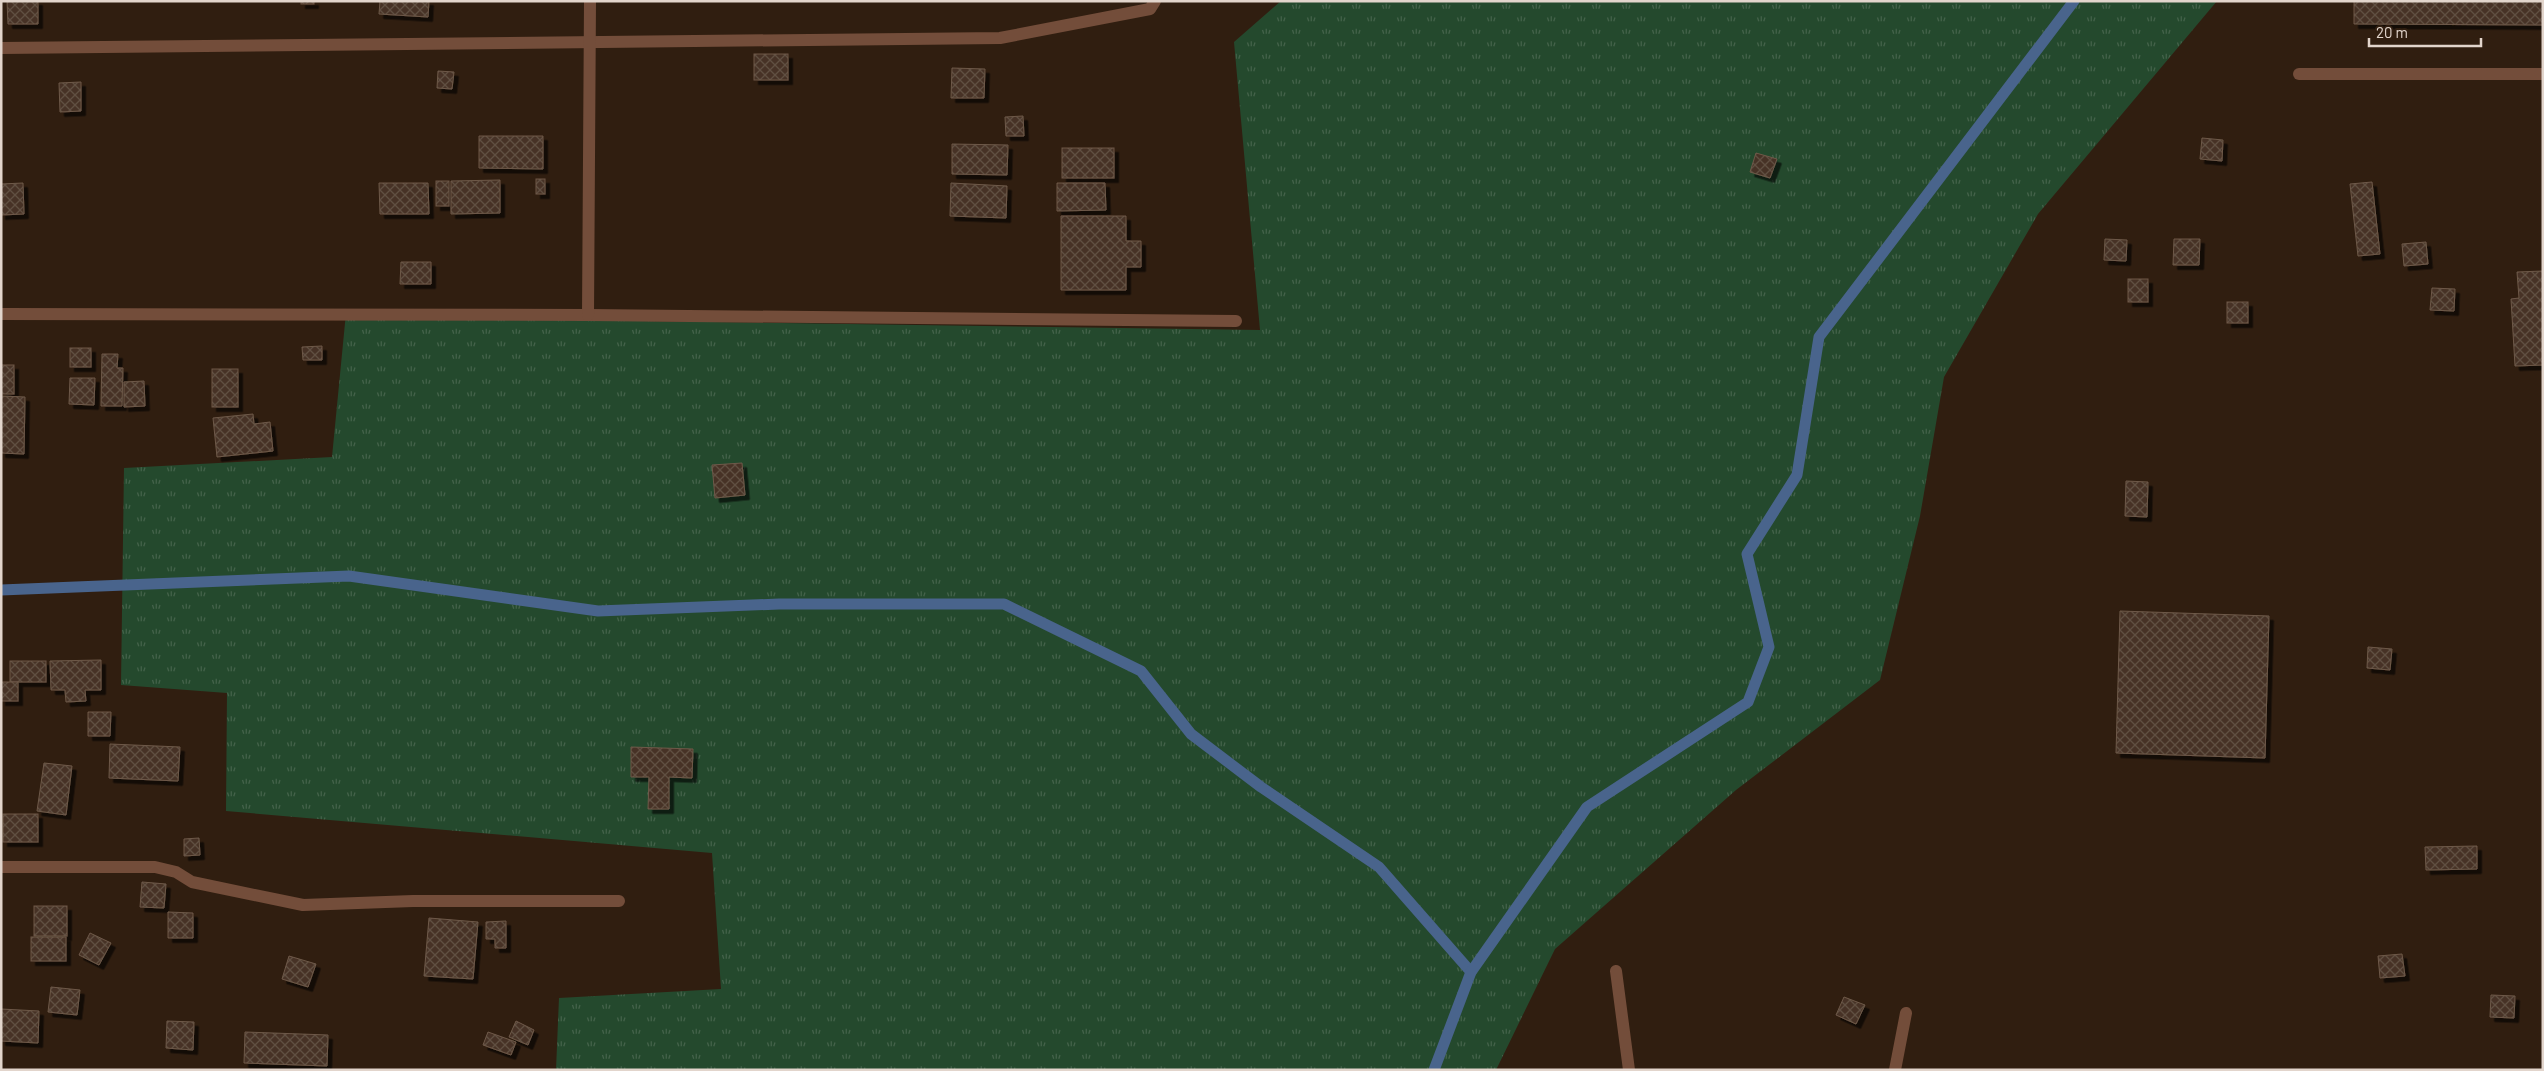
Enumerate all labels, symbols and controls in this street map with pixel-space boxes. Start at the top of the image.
scale bar [2369,15,2482,47]
text: 20 m [2376,23,2408,41]

